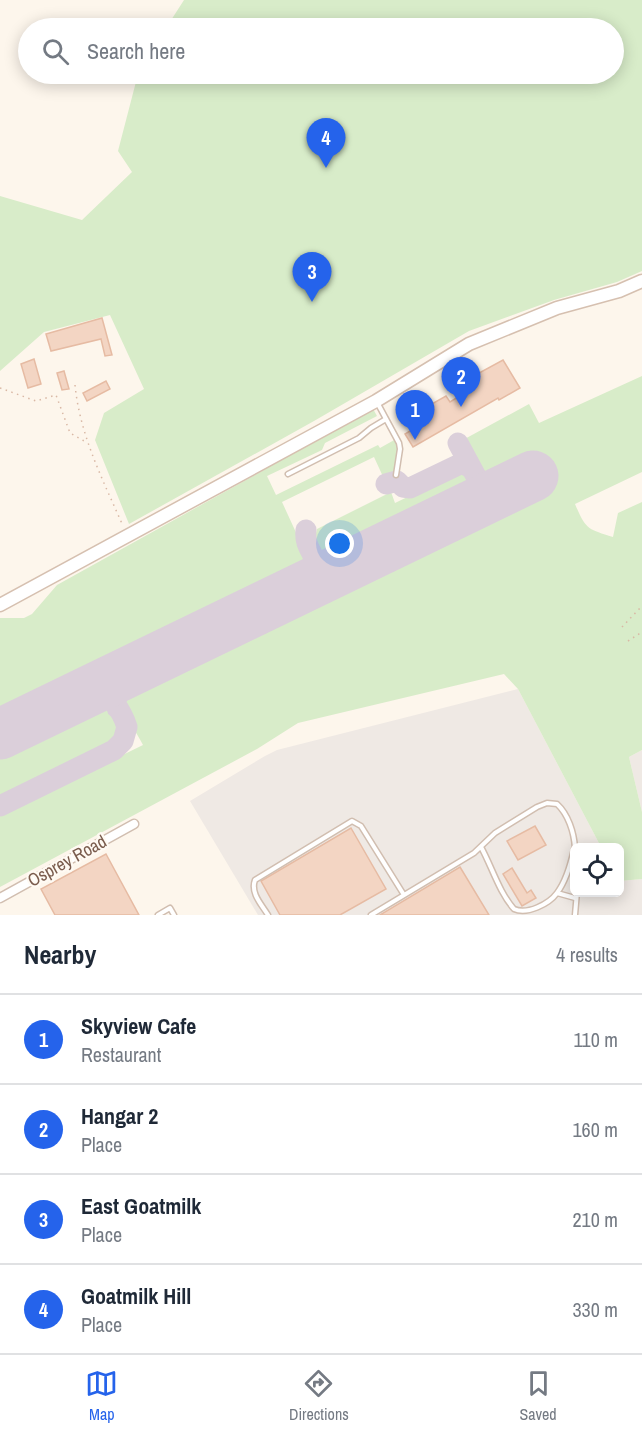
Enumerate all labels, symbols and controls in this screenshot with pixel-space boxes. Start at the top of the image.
search box [18,18,624,84]
icon: search [39,35,72,68]
text: Search here [87,36,185,66]
pin: 4 [306,118,346,168]
pin: 3 [292,252,332,302]
pin: 2 [442,358,480,407]
pin: 1 [396,390,434,440]
your location [325,529,354,558]
street label: Osprey Road [23,829,111,893]
map controls [570,843,624,897]
button: locate [570,843,624,897]
text: Nearby [24,937,96,972]
text: 4 results [556,941,618,968]
text: Skyview Cafe [81,1011,196,1041]
text: 1 [39,1026,48,1053]
text: 110 m [574,1026,618,1053]
text: Restaurant [81,1041,161,1068]
text: Hangar 2 [81,1101,158,1131]
text: 2 [39,1116,48,1143]
text: 160 m [572,1116,618,1143]
text: Place [81,1131,122,1158]
text: East Goatmilk [81,1191,201,1221]
text: 3 [39,1206,48,1233]
text: 210 m [572,1206,618,1233]
text: Place [81,1221,122,1248]
text: Goatmilk Hill [81,1281,191,1311]
text: 4 [39,1296,48,1323]
text: 330 m [572,1296,618,1323]
text: Place [81,1311,122,1338]
tab: Map [85,1367,118,1425]
tab: Directions [289,1367,349,1425]
tab: Saved [519,1367,557,1425]

